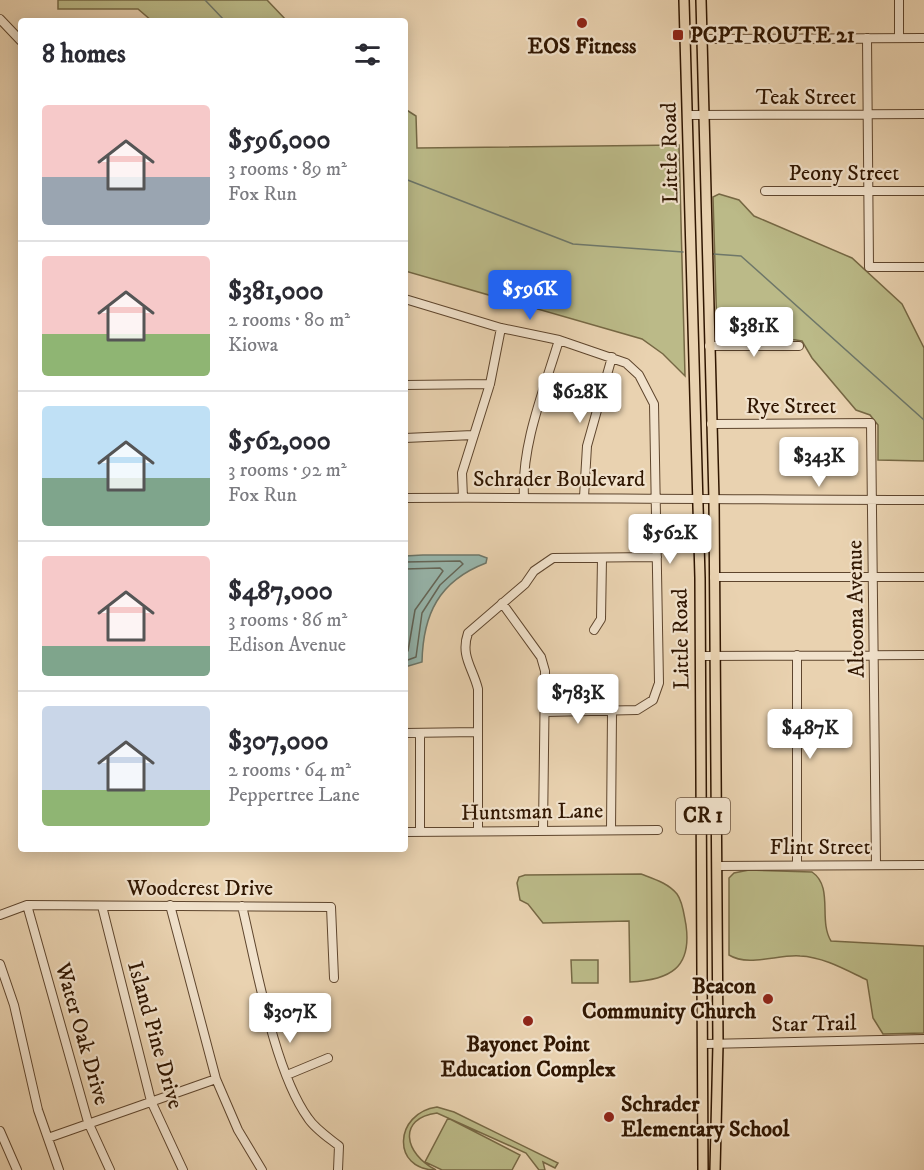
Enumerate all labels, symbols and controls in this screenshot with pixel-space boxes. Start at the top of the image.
marker: EOS Fitness [575,16,589,30]
place label: PCPT ROUTE 21 [690,22,855,49]
marker: PCPT ROUTE 21 [671,28,685,42]
place label: EOS Fitness [528,33,637,60]
text: 8 homes [42,38,126,71]
icon: filters [351,38,384,71]
street label: Teak Street [756,84,856,111]
street label: Little Road [656,102,684,204]
text: $596,000 [228,124,331,157]
icon: home [90,129,162,201]
text: 3 rooms · 89 m² [228,157,347,182]
street label: Peony Street [789,160,899,187]
text: Fox Run [228,182,297,207]
pin: $596K [488,270,572,321]
text: $381,000 [228,275,323,308]
text: $596K [502,277,558,302]
icon: home [90,280,162,352]
pin: $381K [712,307,796,358]
text: 2 rooms · 80 m² [228,308,350,333]
text: $381K [729,314,779,339]
text: Kiowa [228,333,278,358]
pin: $628K [538,373,622,424]
text: $628K [552,380,608,405]
street label: Rye Street [746,393,836,420]
text: $562,000 [228,425,331,458]
icon: home [90,430,162,502]
pin: $343K [777,437,861,488]
text: $343K [793,444,845,469]
text: 3 rooms · 92 m² [228,458,347,483]
street label: Schrader Boulevard [473,466,645,493]
text: Fox Run [228,483,297,508]
pin: $562K [628,514,712,565]
text: $562K [642,521,698,546]
street label: Altoona Avenue [841,540,871,678]
text: $487,000 [228,575,333,608]
icon: home [90,580,162,652]
street label: Little Road [667,588,695,690]
text: 3 rooms · 86 m² [228,608,347,633]
text: Edison Avenue [228,633,346,658]
pin: $783K [536,674,620,725]
text: $783K [552,681,604,706]
pin: $487K [768,709,852,760]
text: $487K [781,716,839,741]
text: $307,000 [228,725,328,758]
icon: home [90,730,162,802]
text: 2 rooms · 64 m² [228,758,351,783]
text: Peppertree Lane [228,783,360,808]
street label: Huntsman Lane [461,797,603,827]
road number: CR 1 [676,798,730,834]
street label: Flint Street [770,834,870,861]
street label: Woodcrest Drive [126,875,273,902]
street label: Island Pine Drive [121,958,189,1112]
street label: Water Oak Drive [49,959,115,1108]
place label: Beacon Community Church [582,973,757,1025]
marker: Beacon Community Church [761,992,775,1006]
pin: $307K [248,993,332,1044]
text: $307K [263,1000,317,1025]
street label: Star Trail [771,1010,857,1038]
marker: Bayonet Point Education Complex [521,1014,535,1028]
place label: Bayonet Point Education Complex [441,1031,616,1083]
place label: Schrader Elementary School [621,1091,790,1143]
marker: Schrader Elementary School [602,1110,616,1124]

